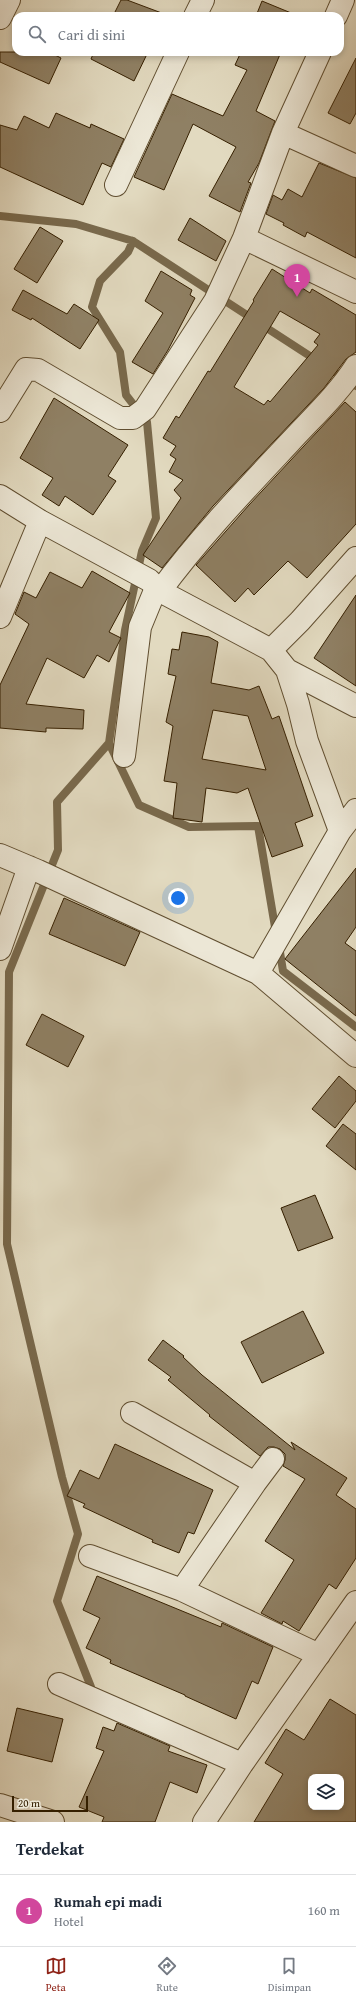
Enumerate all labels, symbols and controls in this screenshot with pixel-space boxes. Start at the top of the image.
search box [12,12,344,56]
icon: search [26,23,48,45]
text: Cari di sini [58,24,125,45]
pin: 1 [284,264,310,297]
your location [168,888,188,908]
map controls [308,1774,344,1810]
button: layers [308,1774,344,1810]
scale bar [12,1794,88,1813]
text: 20 m [18,1795,40,1811]
text: Terdekat [16,1836,84,1861]
text: Rumah epi madi [54,1891,162,1912]
text: 1 [26,1901,32,1920]
text: 160 m [308,1901,340,1920]
text: Hotel [54,1912,84,1931]
tab: Peta [45,1955,67,1995]
tab: Rute [156,1955,178,1995]
tab: Disimpan [268,1955,311,1995]

